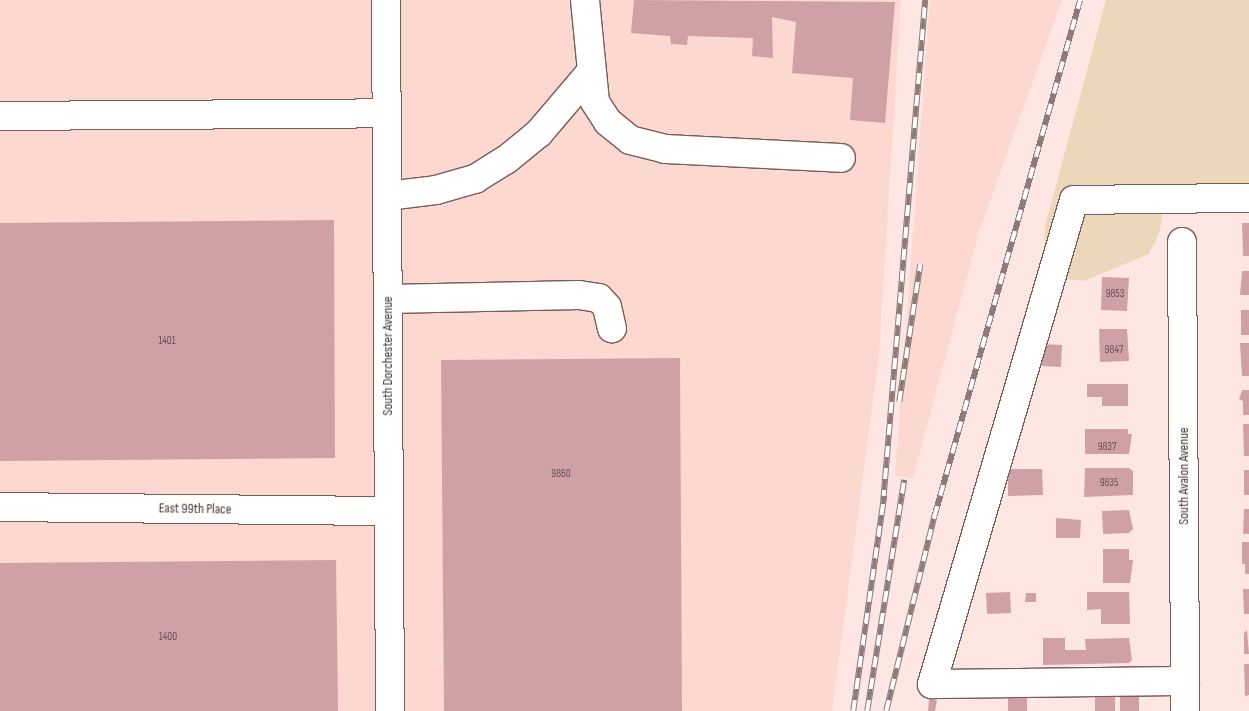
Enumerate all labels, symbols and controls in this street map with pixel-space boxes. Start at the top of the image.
house number: 9853 [1106,287,1124,301]
street label: South Dorchester Avenue [380,296,396,416]
house number: 1401 [158,334,176,348]
house number: 9847 [1105,343,1123,357]
street label: South Avalon Avenue [1176,427,1192,525]
house number: 9837 [1098,440,1116,454]
house number: 9860 [551,467,571,481]
house number: 9835 [1100,476,1118,490]
street label: East 99th Place [159,500,231,518]
house number: 1400 [159,630,177,644]

